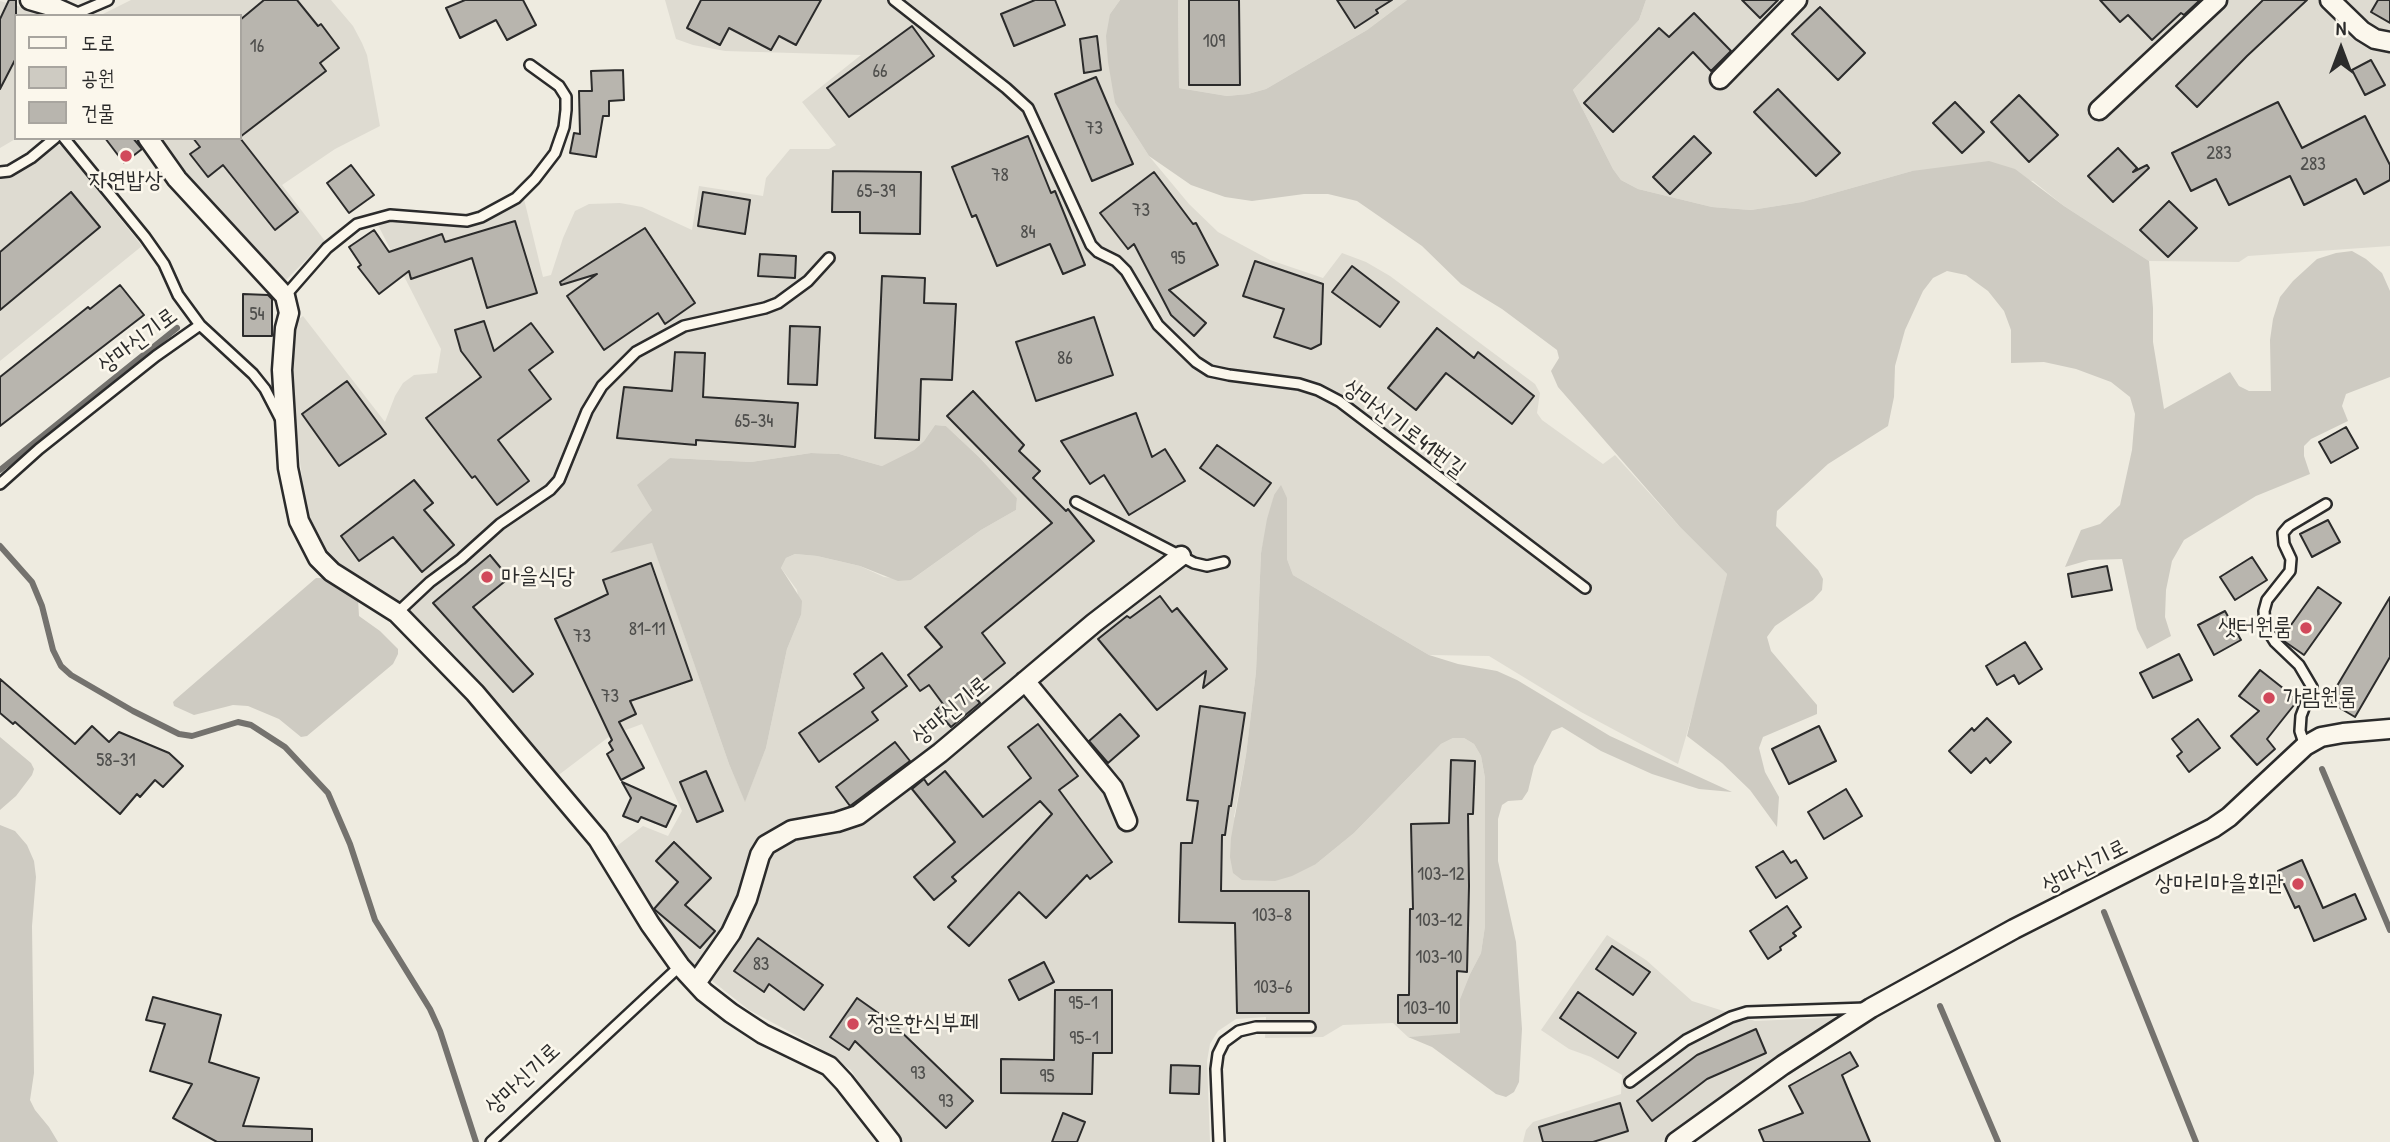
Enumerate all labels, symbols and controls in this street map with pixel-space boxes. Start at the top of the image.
legend [14,14,242,140]
north arrow [2306,14,2376,84]
text: N [2336,15,2346,41]
text: 도로 [81,28,115,57]
house number: 109 [1203,31,1225,53]
house number: 16 [250,36,264,58]
house number: 66 [872,61,888,83]
text: 공원 [81,63,115,92]
text: 건물 [81,98,115,127]
house number: 73 [1085,118,1103,140]
house number: 283 [2206,143,2232,165]
marker: 자연밥상 [118,148,134,164]
house number: 283 [2300,154,2326,176]
house number: 78 [991,165,1009,187]
place label: 자연밥상 [89,167,163,195]
house number: 65-39 [857,181,895,203]
house number: 73 [1132,200,1150,222]
house number: 84 [1020,222,1036,244]
house number: 95 [1170,248,1186,270]
street label: 상마신기로 [93,302,183,380]
house number: 54 [249,304,265,326]
house number: 86 [1057,348,1073,370]
street label: 상마신기로41번길 [1337,374,1471,484]
house number: 65-34 [735,411,773,433]
place label: 마을식당 [501,563,575,591]
marker: 마을식당 [479,569,495,585]
place label: 샛터원룸 [2218,614,2292,642]
house number: 81-11 [629,619,665,641]
marker: 샛터원룸 [2298,620,2314,636]
house number: 73 [573,626,591,648]
street label: 상마신기로 [907,671,995,751]
place label: 가람원룸 [2283,684,2357,712]
house number: 73 [601,686,619,708]
marker: 가람원룸 [2261,690,2277,706]
house number: 58-31 [96,750,136,772]
street label: 상마신기로 [2038,834,2132,900]
house number: 103-12 [1417,864,1465,886]
place label: 상마리마을회관 [2154,870,2284,898]
marker: 상마리마을회관 [2290,876,2306,892]
house number: 103-8 [1252,905,1292,927]
house number: 103-12 [1415,910,1463,932]
house number: 103-10 [1415,947,1463,969]
house number: 83 [753,954,769,976]
house number: 103-6 [1253,977,1293,999]
house number: 95-1 [1068,993,1098,1015]
house number: 103-10 [1403,998,1451,1020]
place label: 정은한식부페 [867,1010,978,1038]
marker: 정은한식부페 [845,1016,861,1032]
house number: 95-1 [1069,1028,1099,1050]
street label: 상마신기로 [480,1037,566,1121]
house number: 93 [910,1063,926,1085]
house number: 95 [1039,1066,1055,1088]
house number: 93 [938,1091,954,1113]

